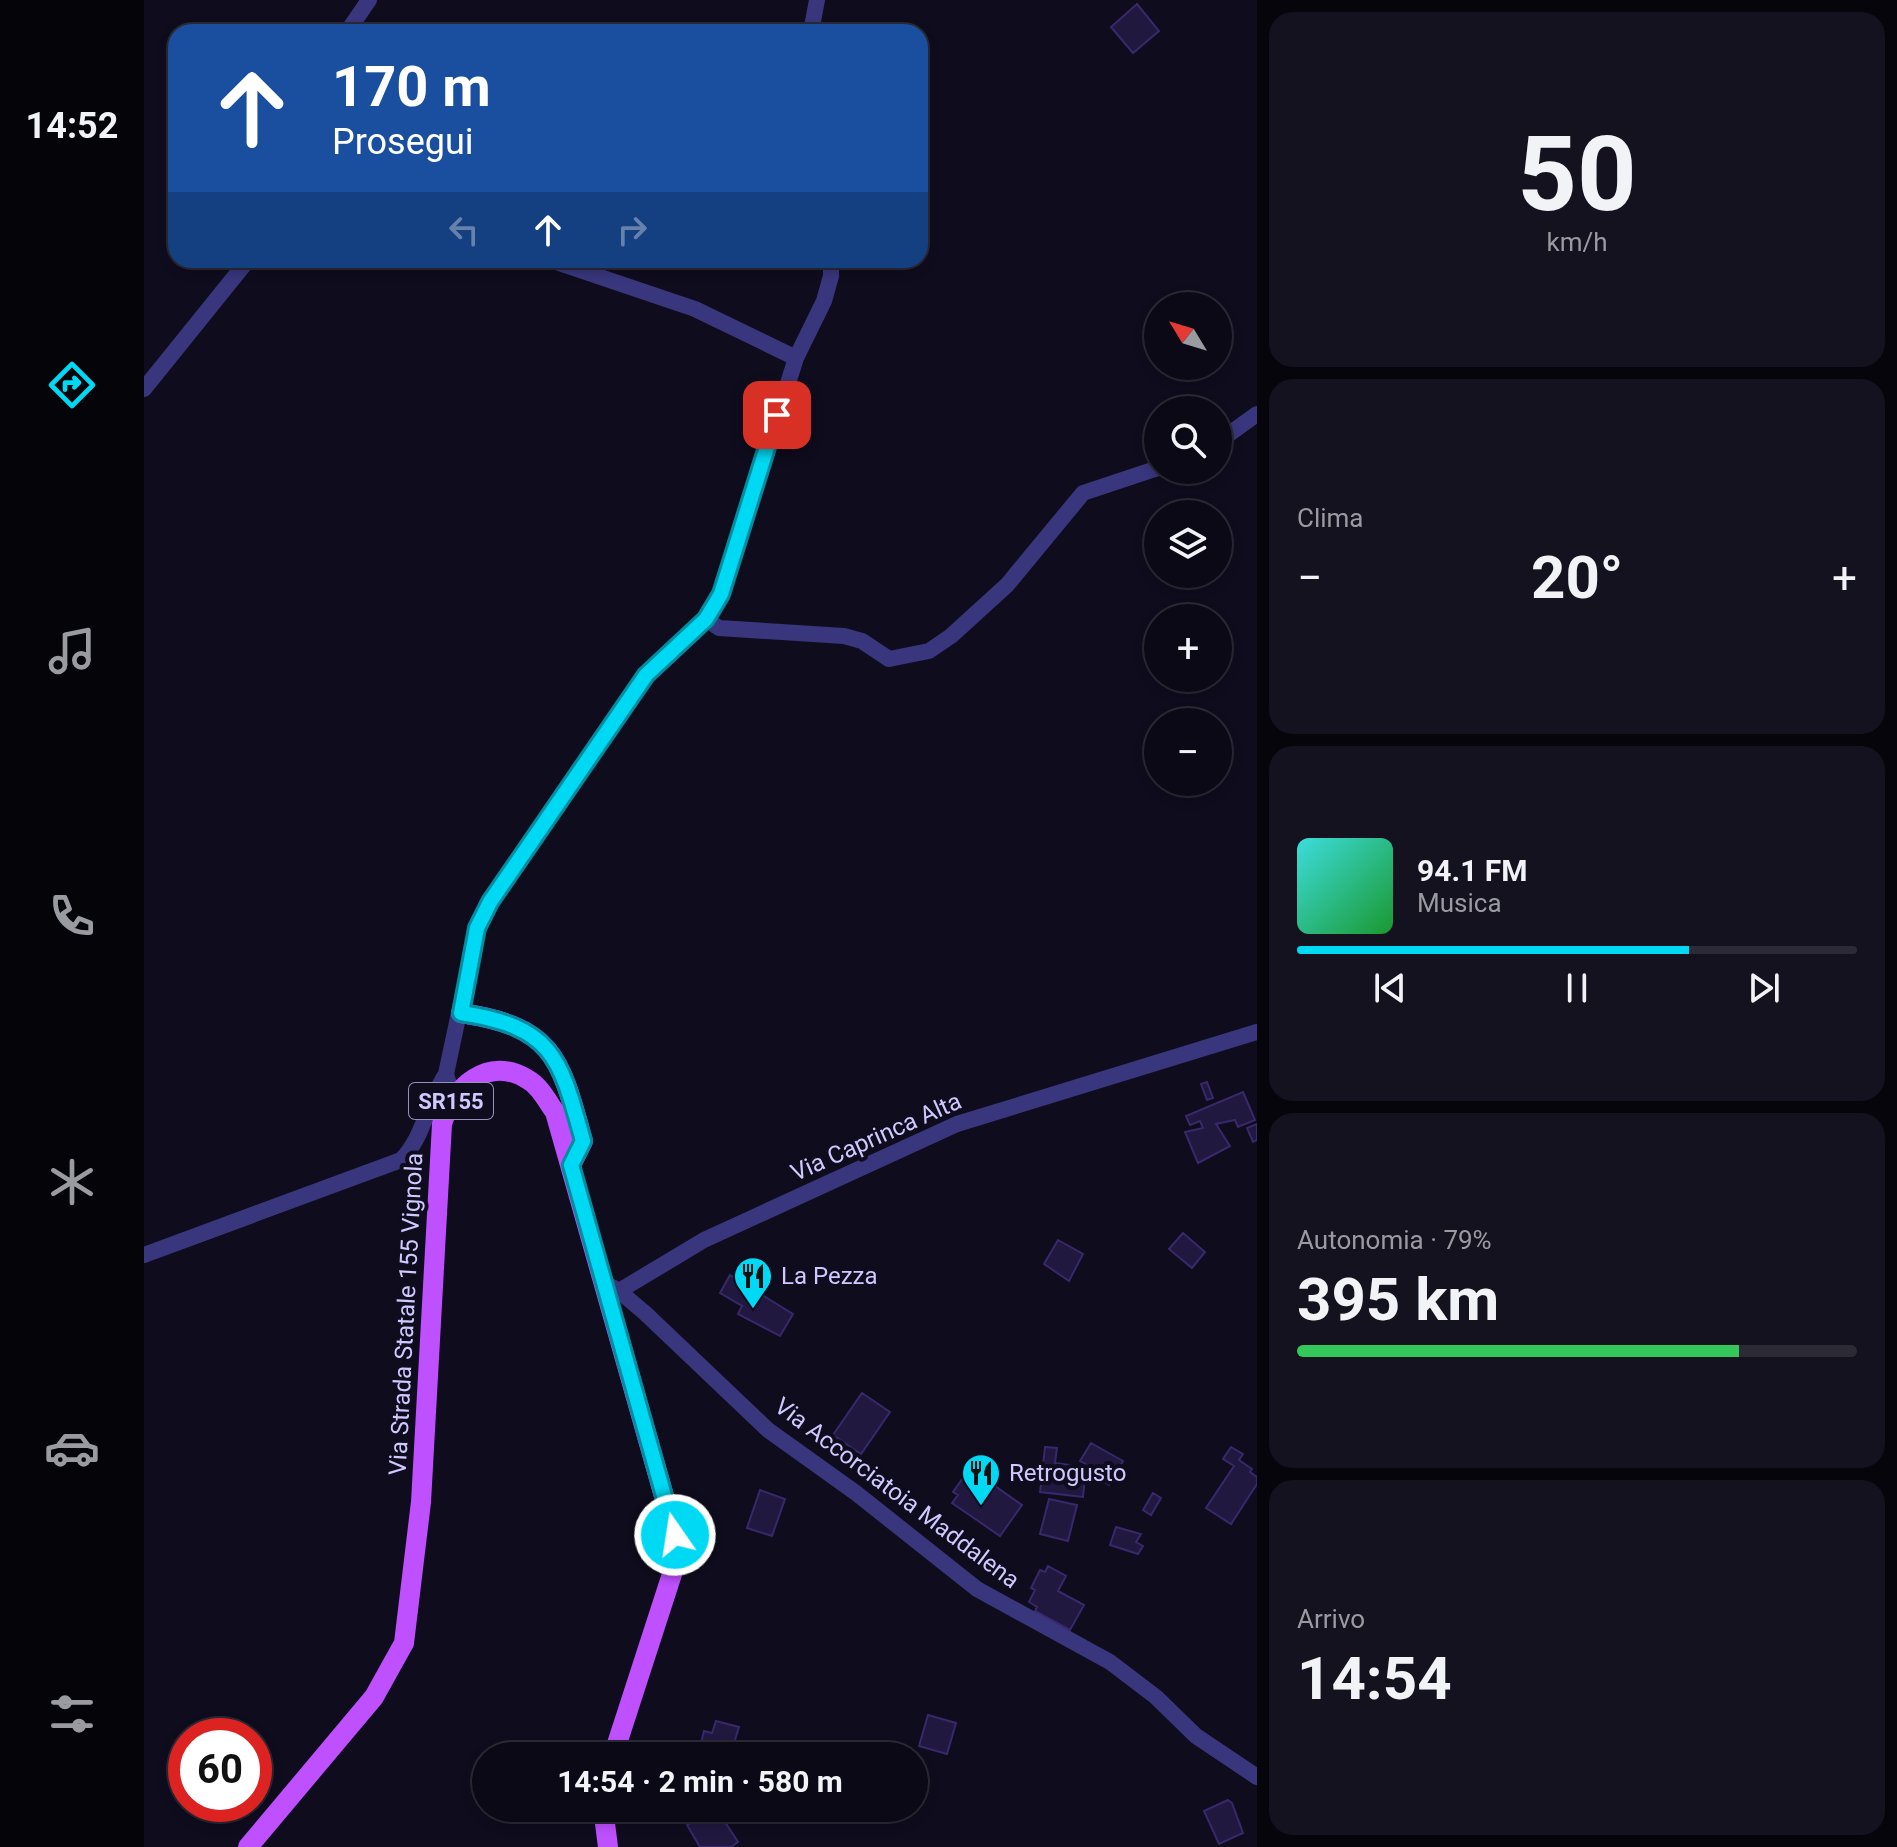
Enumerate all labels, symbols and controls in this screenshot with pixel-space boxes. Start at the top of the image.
text: 170 m [332,54,491,120]
icon: ahead [200,56,304,160]
text: 14:52 [26,105,118,147]
text: 50 [1517,114,1637,235]
text: Prosegui [332,121,474,163]
icon: left [442,208,486,252]
icon: ahead [526,208,570,252]
icon: right [610,208,654,252]
text: km/h [1546,227,1608,257]
north arrow [1144,292,1232,380]
map controls [1144,292,1232,796]
icon: directions [44,357,100,413]
pin [743,381,811,449]
icon: arrive [755,393,799,437]
button: search [1144,396,1232,484]
button: layers [1144,500,1232,588]
text: Clima [1297,503,1364,533]
text: 20° [1531,542,1623,613]
text: − [1297,552,1322,604]
text: + [1832,552,1857,604]
button: + [1144,604,1232,692]
icon: music [44,623,100,679]
button: − [1144,708,1232,796]
text: 94.1 FM [1417,853,1528,888]
icon: phone [44,888,100,944]
text: Musica [1417,888,1502,918]
icon: previous [1368,966,1412,1010]
icon: pause [1555,966,1599,1010]
icon: next [1742,966,1786,1010]
road number: SR155 [409,1083,493,1119]
street label: Via Caprinca Alta [787,1087,965,1187]
street label: Via Strada Statale 155 Vignola [384,1152,428,1476]
icon: climate [44,1154,100,1210]
text: Autonomia · 79% [1297,1225,1492,1255]
restaurant icon: La Pezza [732,1255,774,1310]
place label: La Pezza [781,1262,878,1290]
text: 395 km [1297,1264,1499,1335]
street label: Via Accorciatoia Maddalena [769,1392,1025,1594]
icon: car [44,1420,100,1476]
restaurant icon: Retrogusto [960,1452,1002,1507]
place label: Retrogusto [1009,1459,1126,1487]
position arrow [633,1493,717,1577]
text: Arrivo [1297,1604,1365,1634]
text: 14:54 [1297,1643,1452,1714]
icon: filters [44,1686,100,1742]
speed limit sign: 60 [168,1718,272,1822]
text: 14:54 · 2 min · 580 m [557,1764,843,1799]

